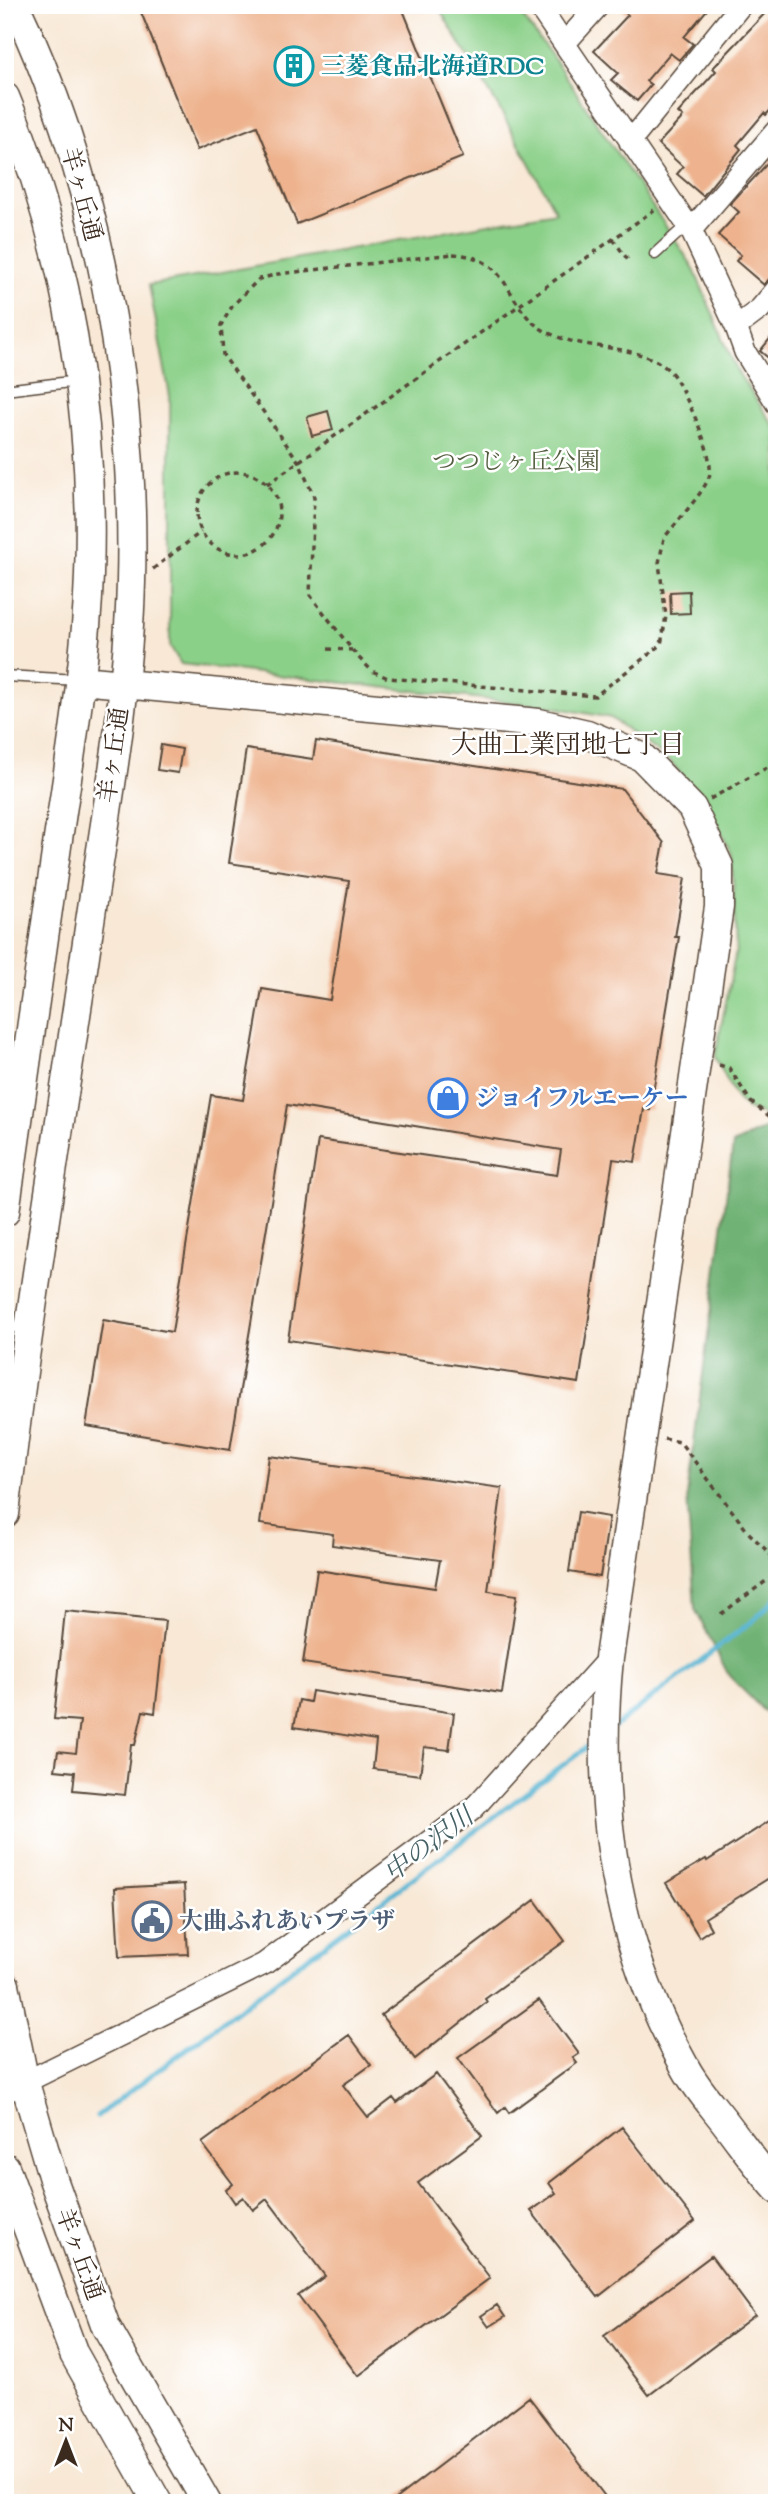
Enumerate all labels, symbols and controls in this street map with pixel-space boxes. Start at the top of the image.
building icon: 三菱食品北海道RDC [273,45,315,87]
place label: 三菱食品北海道RDC [321,51,545,85]
street label: 羊ヶ丘通 [51,144,109,245]
park label: つつじヶ丘公園 [432,446,600,480]
street label: 羊ヶ丘通 [91,705,138,805]
district label: 大曲工業団地七丁目 [451,728,685,765]
shop icon: ジョイフルエーケー [427,1077,469,1119]
place label: ジョイフルエーケー [475,1083,689,1117]
water label: 中の沢川 [377,1798,485,1892]
public building icon: 大曲ふれあいプラザ [131,1900,173,1942]
place label: 大曲ふれあいプラザ [179,1906,395,1940]
street label: 羊ヶ丘通 [46,2204,111,2306]
north arrow [32,2406,102,2476]
text: N [58,2413,74,2440]

